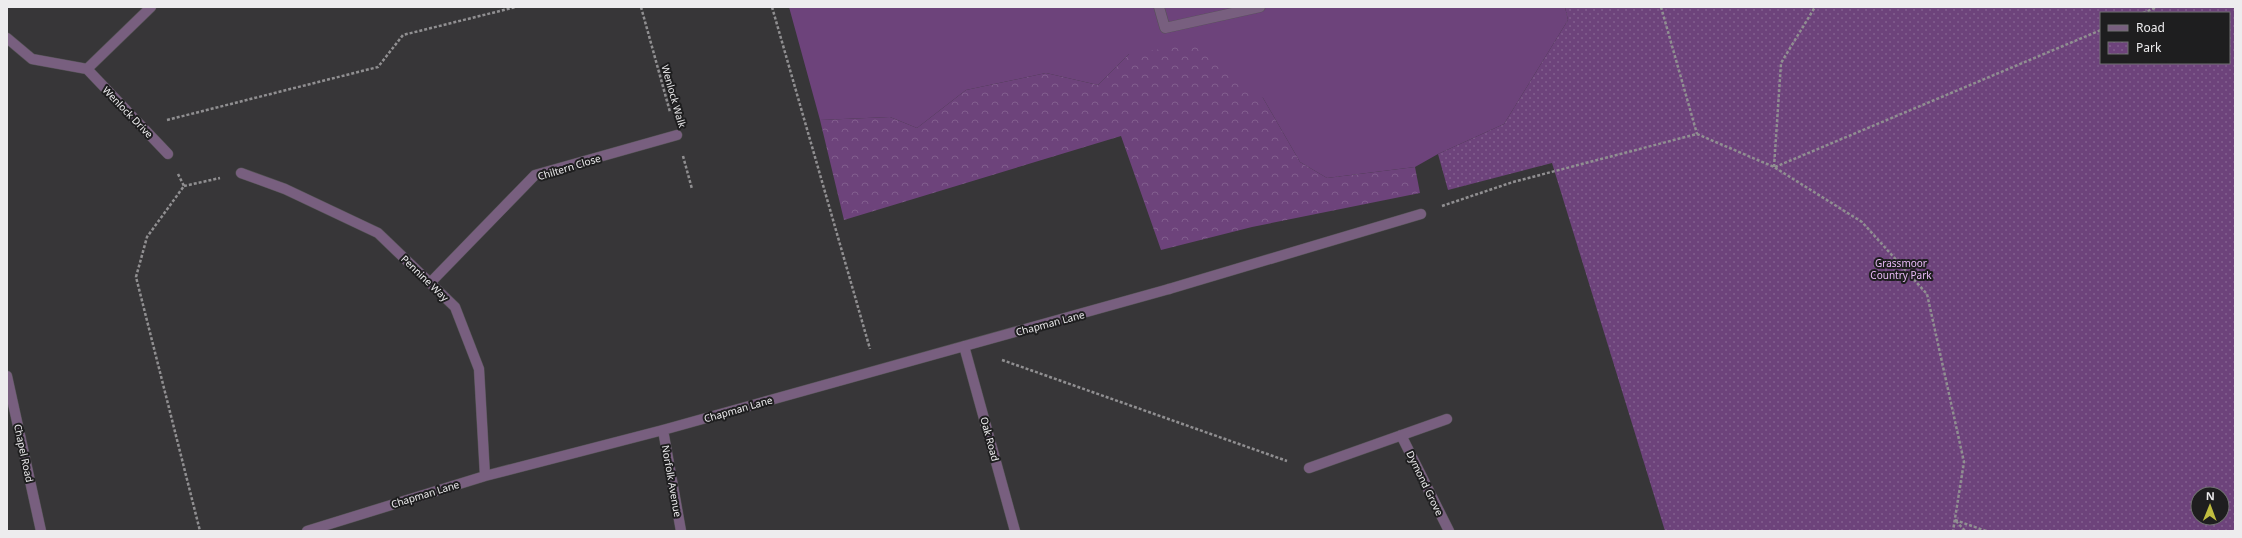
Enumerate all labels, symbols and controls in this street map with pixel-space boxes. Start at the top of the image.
legend [2100,12,2230,64]
text: Road [2136,19,2165,36]
text: Park [2136,39,2162,56]
street label: Wenlock Walk [658,63,690,130]
street label: Wenlock Drive [100,83,157,141]
street label: Chiltern Close [536,151,603,183]
street label: Pennine Way [398,252,452,305]
park label: Grassmoor Country Park [1870,256,1932,282]
street label: Chapman Lane [1014,307,1086,339]
street label: Chapman Lane [702,392,774,425]
street label: Oak Road [977,415,1003,463]
street label: Chapel Road [11,423,37,483]
street label: Norfolk Avenue [659,444,685,518]
street label: Dymond Grove [1403,448,1447,518]
street label: Chapman Lane [389,477,461,511]
north arrow [2190,486,2230,526]
text: N [2206,488,2215,503]

